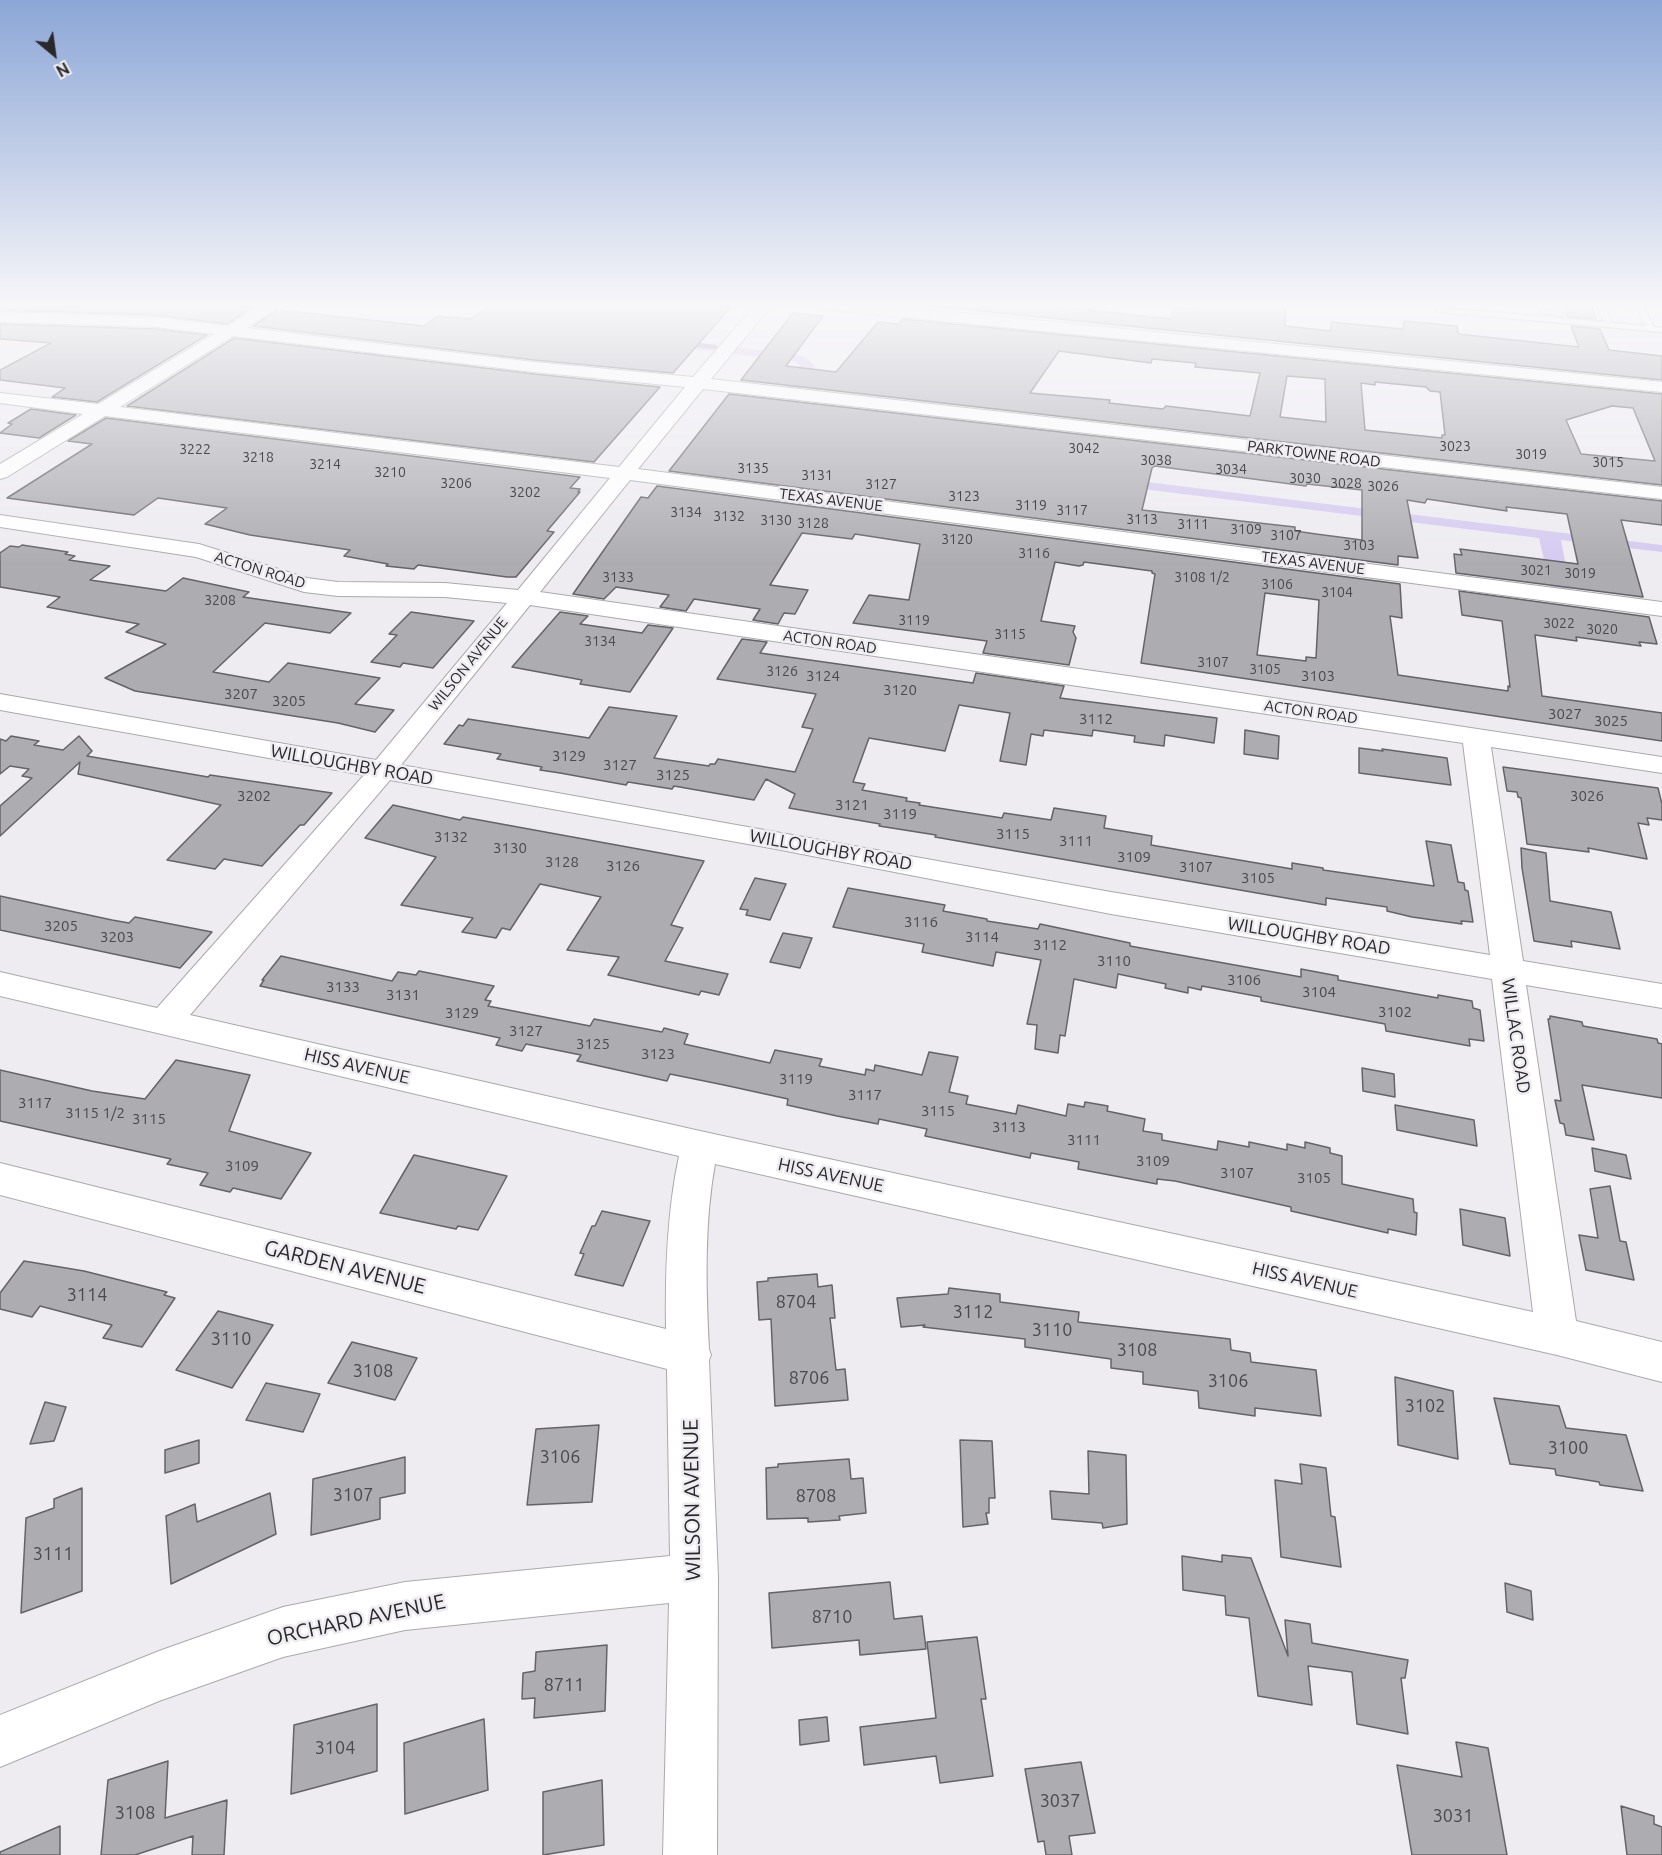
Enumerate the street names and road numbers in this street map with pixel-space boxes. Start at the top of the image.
street label: PARKTOWNE ROAD [1246,437,1382,471]
street label: TEXAS AVENUE [778,485,884,515]
street label: ACTON ROAD [212,548,308,592]
street label: TEXAS AVENUE [1260,548,1366,578]
street label: WILSON AVENUE [425,613,511,715]
street label: ACTON ROAD [782,627,878,657]
street label: ACTON ROAD [1263,697,1359,727]
street label: WILLOUGHBY ROAD [269,740,435,790]
street label: WILLOUGHBY ROAD [748,825,914,875]
street label: WILLOUGHBY ROAD [1226,912,1392,960]
street label: WILLAC ROAD [1497,977,1535,1095]
street label: HISS AVENUE [302,1043,412,1089]
street label: HISS AVENUE [776,1153,886,1197]
street label: GARDEN AVENUE [261,1235,429,1299]
street label: HISS AVENUE [1250,1257,1360,1303]
street label: WILSON AVENUE [678,1419,706,1581]
street label: ORCHARD AVENUE [264,1589,448,1651]

